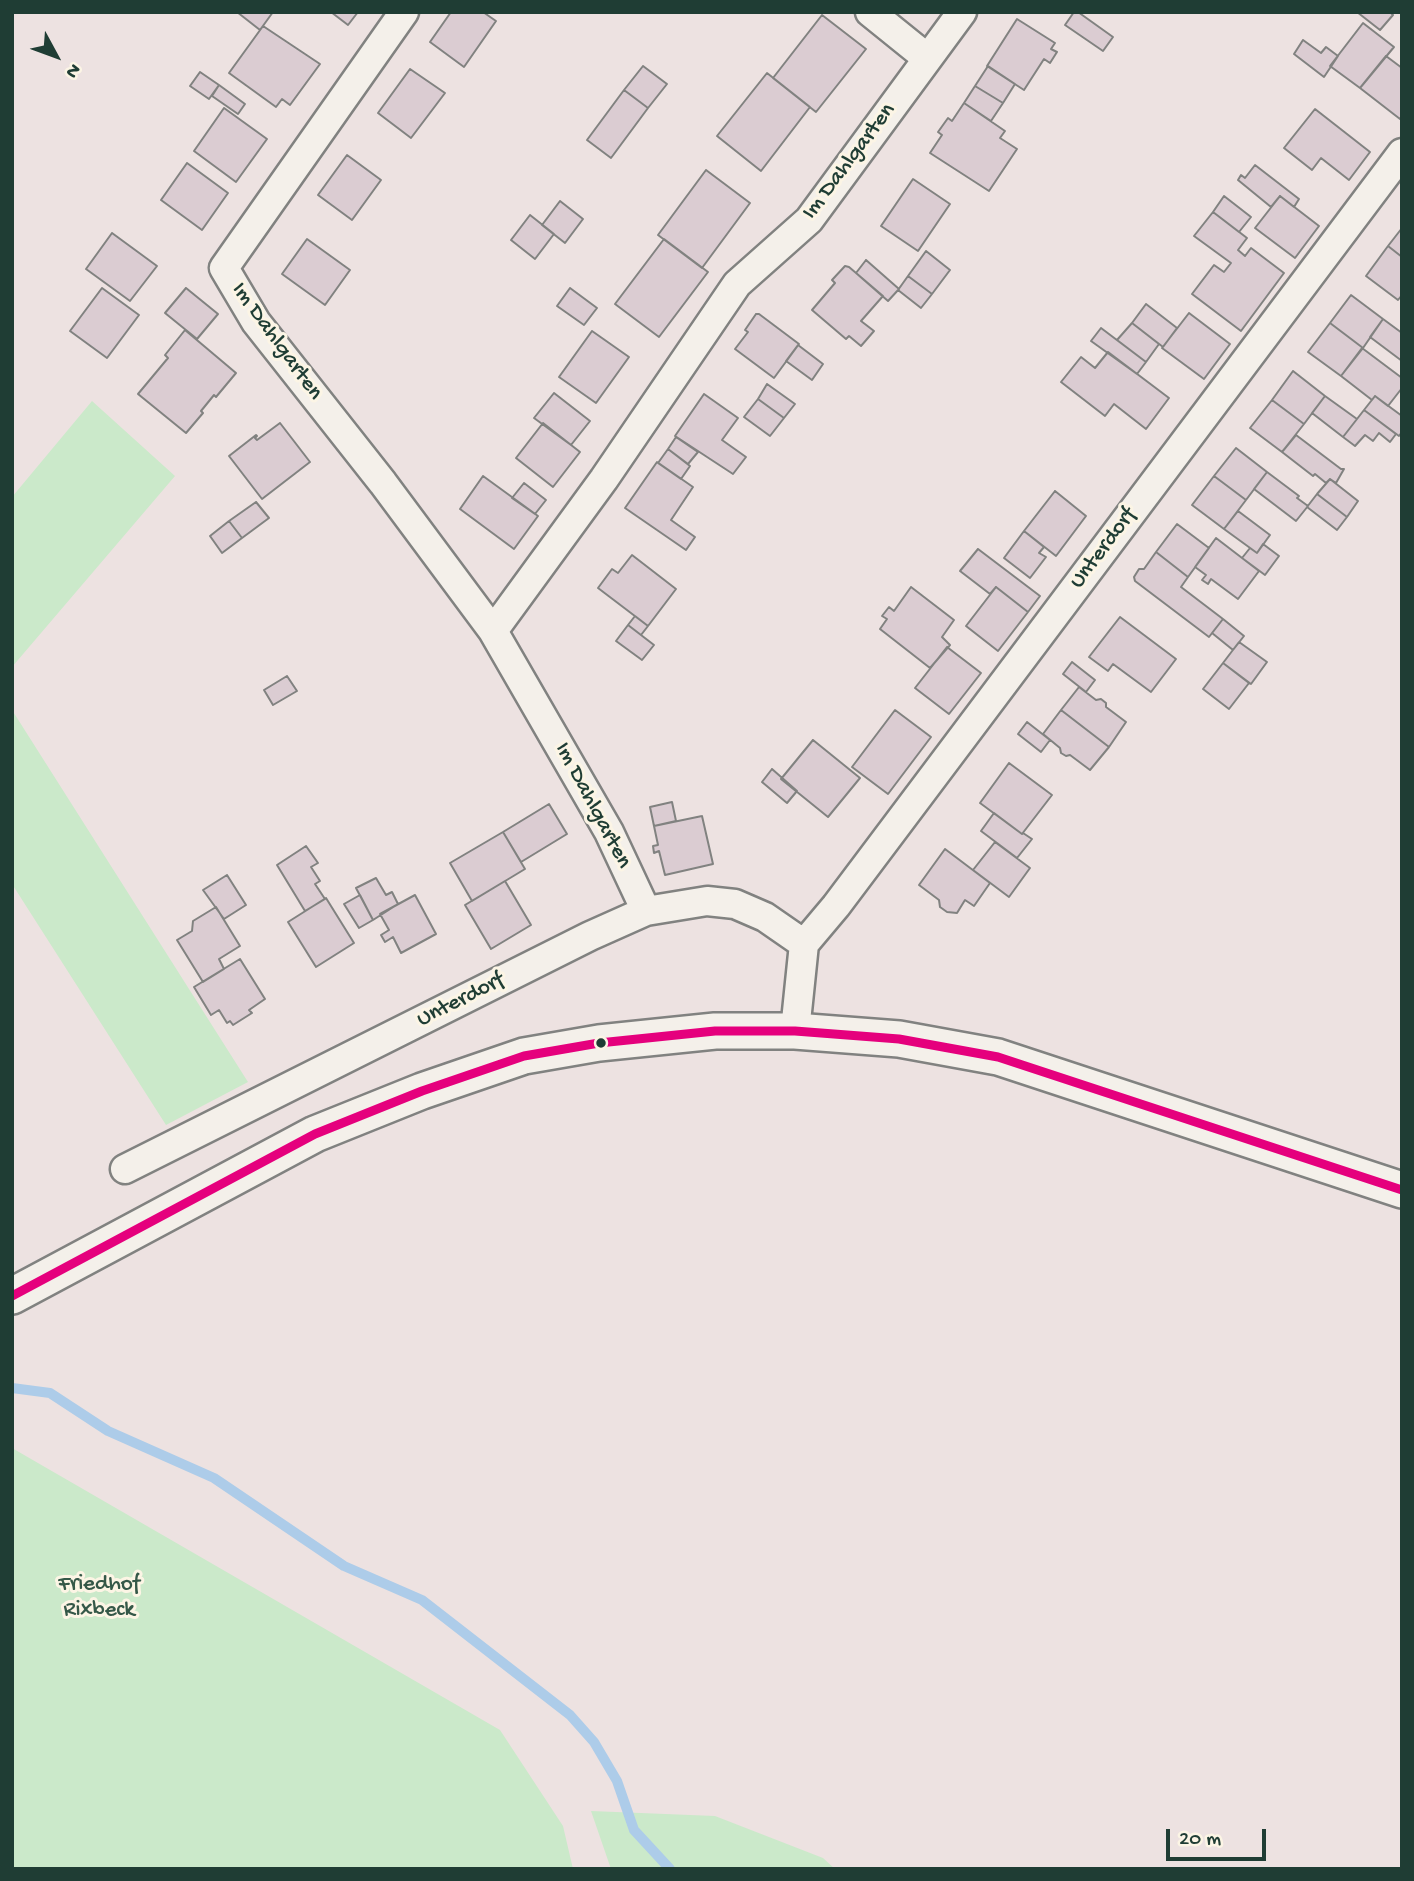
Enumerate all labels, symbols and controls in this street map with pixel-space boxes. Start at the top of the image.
north arrow [21,21,91,91]
text: N [59,58,85,82]
street label: Im Dahlgarten [797,98,903,226]
street label: Im Dahlgarten [224,278,328,406]
street label: Unterdorf [1065,503,1143,595]
street label: Im Dahlgarten [547,738,637,874]
street label: Unterdorf [413,967,509,1035]
unlabelled marker [594,1036,608,1050]
park label: Friedhof Rixbeck [58,1571,140,1625]
scale bar [1169,1814,1269,1858]
text: 20 m [1179,1828,1221,1853]

